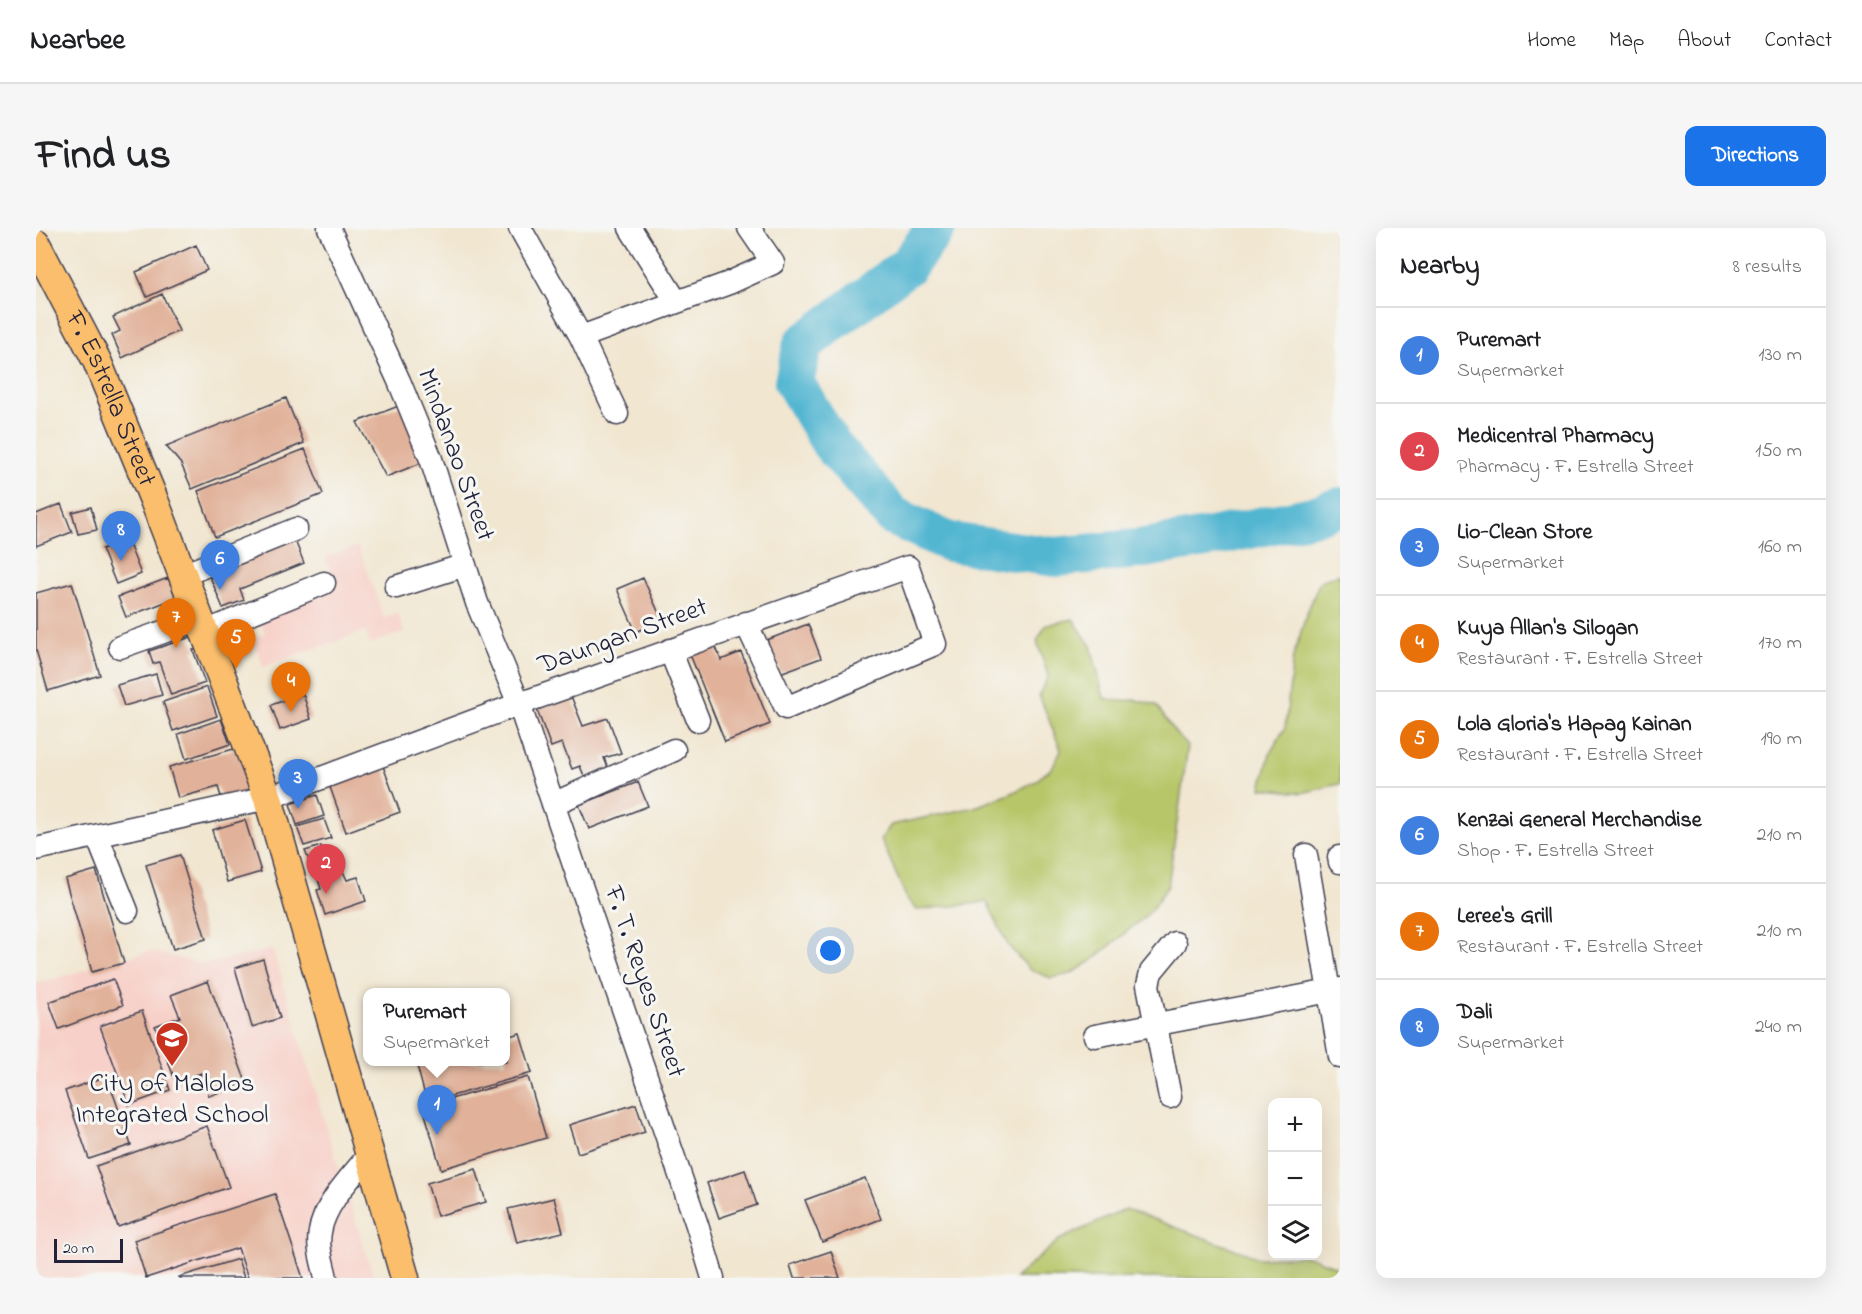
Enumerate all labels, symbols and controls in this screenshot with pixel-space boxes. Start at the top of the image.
text: Nearbee [30,21,125,62]
text: Home [1527,26,1576,56]
text: Map [1609,26,1644,56]
text: About [1677,26,1731,56]
text: Contact [1764,26,1832,56]
text: Find us [36,126,171,187]
button: Directions [1685,126,1826,186]
text: Nearby [1400,248,1479,286]
text: 8 results [1733,253,1802,282]
street label: F. Estrella Street [54,303,166,492]
text: Puremart [1457,325,1541,357]
text: 1 [1416,341,1423,370]
text: 130 m [1758,341,1802,370]
text: Supermarket [1457,357,1564,386]
street label: Mindanao Street [406,363,504,547]
text: Medicentral Pharmacy [1457,421,1654,453]
text: 2 [1415,437,1424,466]
text: 150 m [1755,437,1802,466]
text: Pharmacy · F. Estrella Street [1457,453,1694,482]
pin: 8 [102,512,140,561]
text: Lio-Clean Store [1457,517,1592,549]
text: 3 [1415,533,1424,562]
text: 160 m [1758,533,1802,562]
pin: 6 [200,540,240,590]
text: Supermarket [1457,549,1564,578]
street label: Daungan Street [532,588,713,686]
pin: 7 [156,598,196,648]
text: Kuya Allan's Silogan [1457,613,1638,645]
pin: 5 [216,620,256,669]
text: 4 [1415,629,1424,658]
text: 170 m [1758,629,1802,658]
text: Restaurant · F. Estrella Street [1457,645,1703,674]
pin: 4 [272,662,310,712]
text: Lola Gloria's Hapag Kainan [1457,709,1692,741]
text: 5 [1414,725,1425,754]
text: 190 m [1760,725,1802,754]
text: Restaurant · F. Estrella Street [1457,741,1703,770]
pin: 3 [278,760,318,809]
text: Kenzai General Merchandise [1457,805,1702,837]
text: 6 [1415,821,1424,850]
text: 210 m [1757,821,1802,850]
text: Shop · F. Estrella Street [1457,837,1654,866]
pin: 2 [306,844,346,894]
street label: F. T. Reyes Street [593,880,695,1083]
text: Leree's Grill [1457,901,1552,933]
text: 7 [1415,917,1424,946]
text: 210 m [1757,917,1802,946]
text: Restaurant · F. Estrella Street [1457,933,1703,962]
your location [816,936,845,965]
popup [363,988,510,1066]
text: Puremart [383,997,467,1029]
text: Dali [1457,997,1493,1029]
text: 8 [1416,1013,1423,1042]
text: 240 m [1755,1013,1802,1042]
school or university icon: City of Malolos Integrated School [154,1020,190,1067]
text: Supermarket [383,1029,490,1058]
text: Supermarket [1457,1029,1564,1058]
place label: City of Malolos Integrated School [76,1065,268,1135]
pin: 1 [418,1086,456,1135]
map controls [1268,1098,1322,1260]
button: + [1268,1098,1322,1152]
button: − [1268,1152,1322,1206]
button: layers [1268,1206,1322,1260]
scale bar [54,1236,123,1264]
text: 20 m [63,1237,94,1261]

